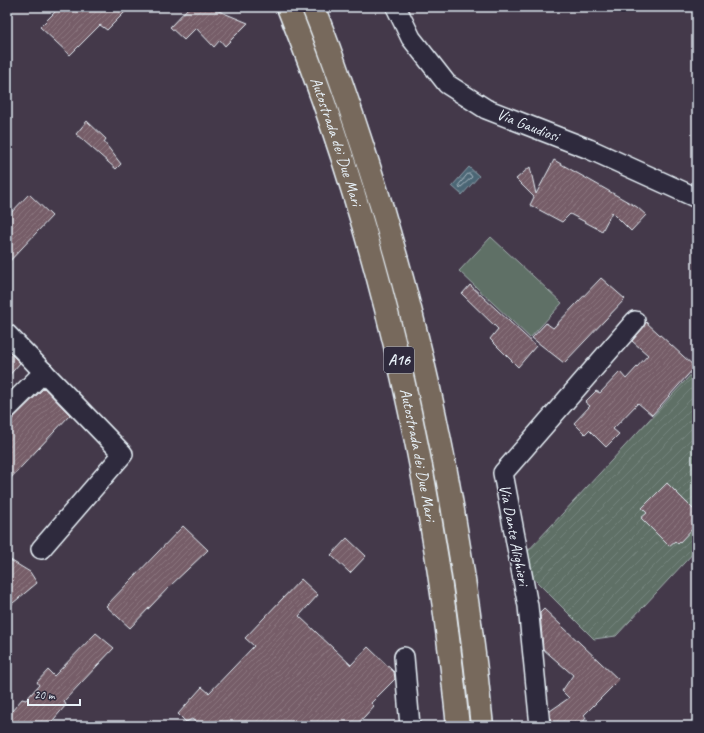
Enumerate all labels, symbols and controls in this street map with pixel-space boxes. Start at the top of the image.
street label: Autostrada dei Due Mari [306,74,367,210]
street label: Via Gaudiosi [494,104,564,147]
road number: A16 [384,347,414,373]
street label: Autostrada dei Due Mari [395,387,441,524]
street label: Via Dante Alighieri [494,483,534,589]
scale bar [28,681,80,707]
text: 20 m [34,687,56,703]

